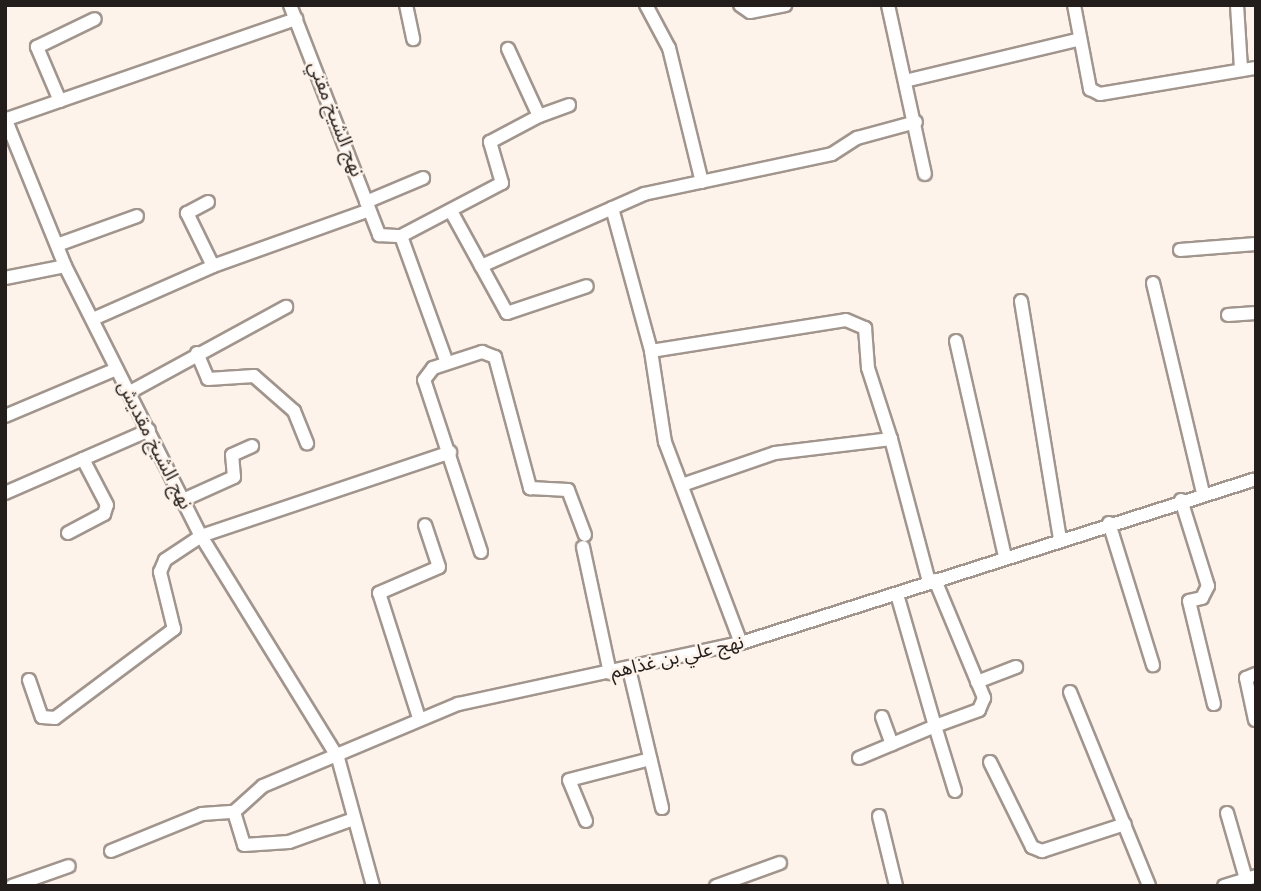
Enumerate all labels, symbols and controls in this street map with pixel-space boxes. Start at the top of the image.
street label: نهج الشيخ مقني [304,58,368,180]
street label: نهج الشيخ مقديش [113,377,197,513]
street label: نهج علي بن غذاهم [608,631,746,683]

